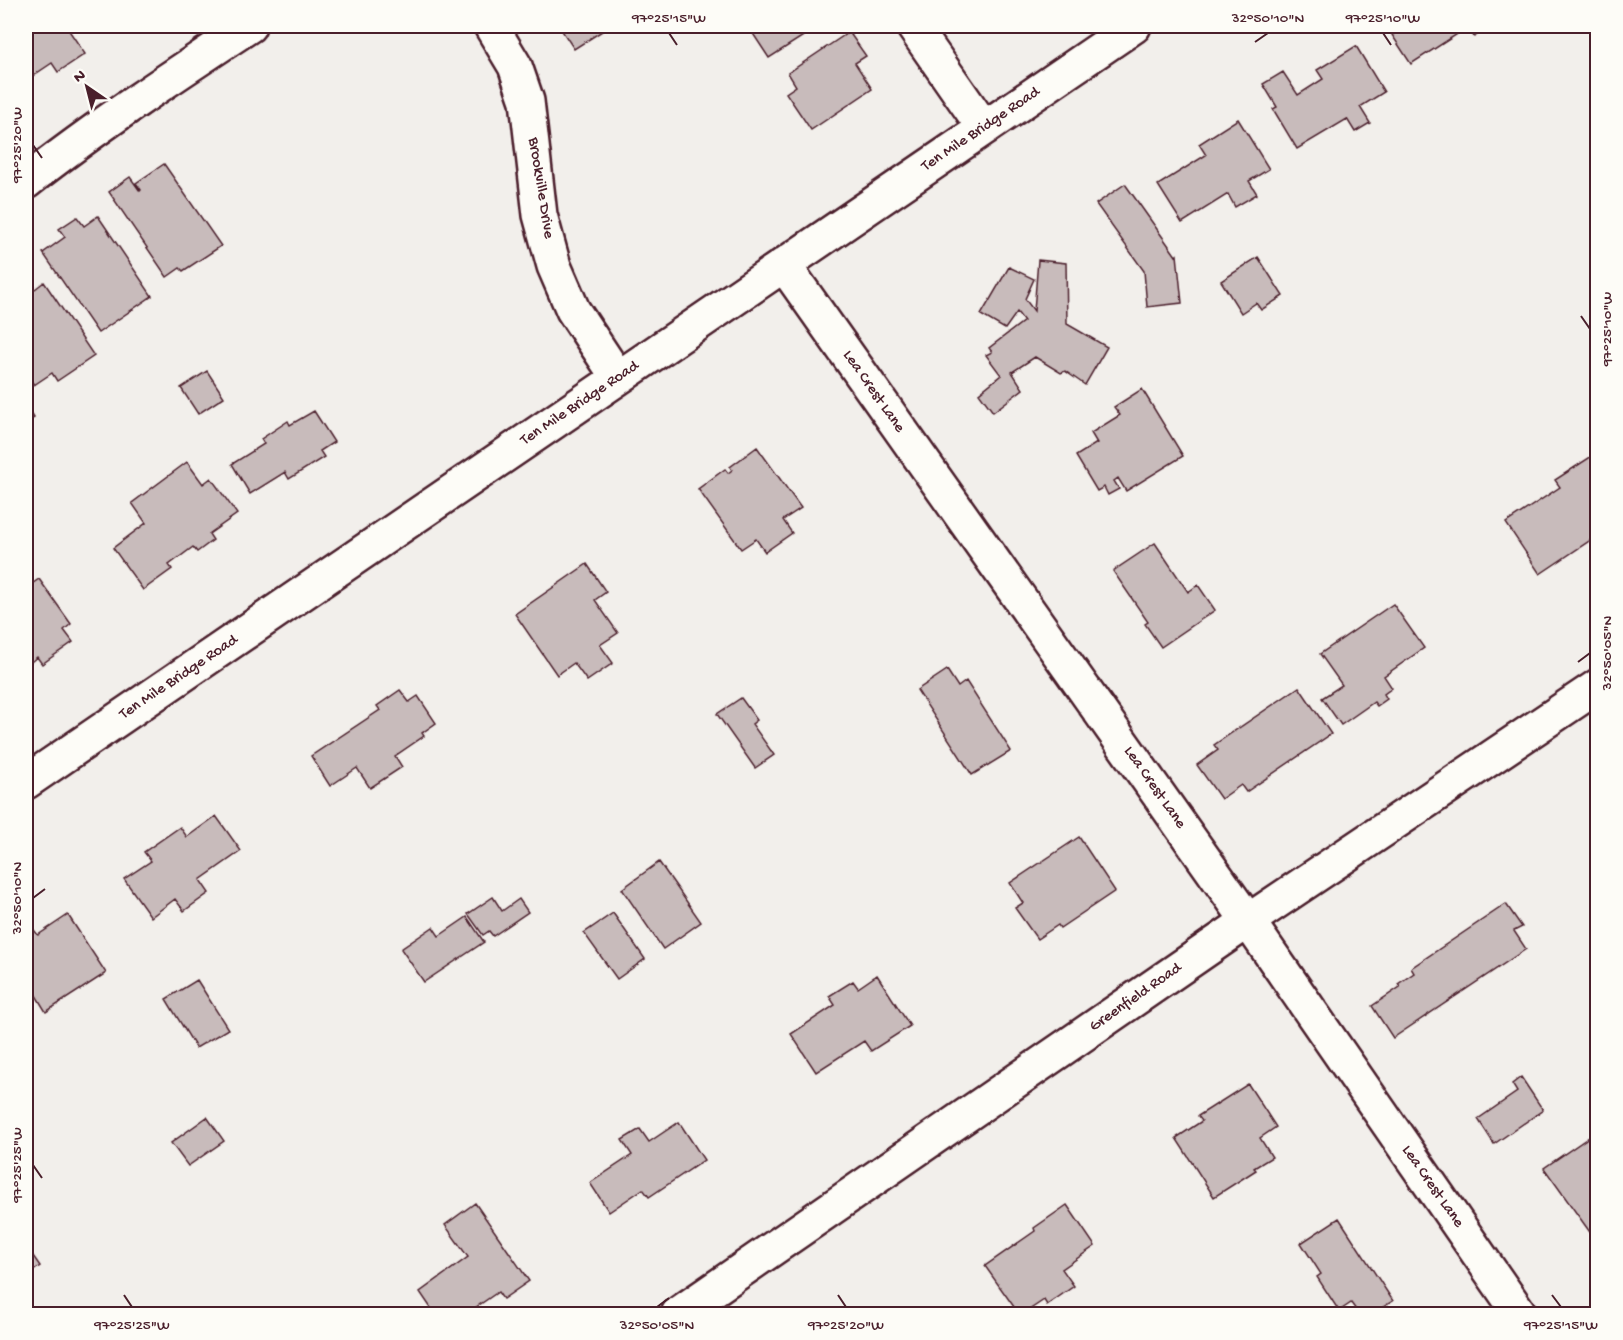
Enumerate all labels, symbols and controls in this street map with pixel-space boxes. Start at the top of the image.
text: 97°25'15"W [631,10,706,28]
text: 32°50'10"N [1231,10,1305,28]
text: 97°25'10"W [1345,10,1421,28]
north arrow [57,57,117,117]
text: N [71,66,91,88]
street label: Ten Mile Bridge Road [917,82,1045,177]
text: 97°25'20"W [9,107,27,184]
street label: Brookville Drive [522,135,557,241]
text: 97°25'10"W [1599,291,1617,367]
street label: Lea Crest Lane [838,347,909,437]
street label: Ten Mile Bridge Road [516,356,644,451]
text: 32°50'05"N [1599,616,1617,691]
street label: Ten Mile Bridge Road [115,630,243,725]
street label: Lea Crest Lane [1119,743,1190,833]
text: 32°50'10"N [9,861,27,935]
street label: Greenfield Road [1086,958,1187,1037]
text: 97°25'25"W [9,1127,27,1204]
street label: Lea Crest Lane [1397,1142,1468,1232]
text: 97°25'25"W [93,1317,170,1335]
text: 32°50'05"N [619,1317,694,1335]
text: 97°25'20"W [807,1317,884,1335]
text: 97°25'15"W [1523,1317,1598,1335]

